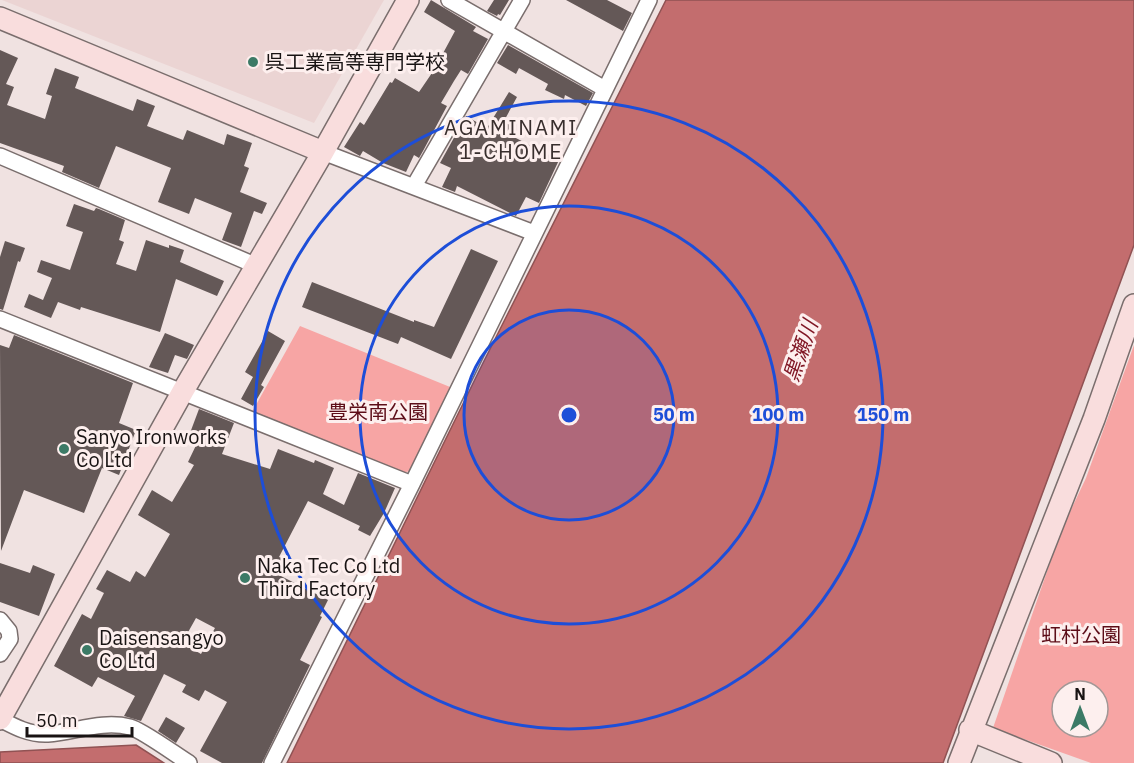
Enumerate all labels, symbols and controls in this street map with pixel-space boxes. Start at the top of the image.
place label: 呉工業高等専門学校 [265,48,445,75]
marker: 呉工業高等専門学校 [246,55,260,69]
district label: AGAMINAMI 1-CHOME [444,113,578,165]
water label: 黒瀬川 [777,314,824,385]
park label: 豊栄南公園 [328,398,428,425]
text: 50 m [653,403,695,426]
text: 100 m [752,403,804,426]
text: 150 m [857,403,909,426]
centre of rings [559,405,579,425]
place label: Sanyo Ironworks Co Ltd [76,423,227,473]
marker: Sanyo Ironworks Co Ltd [57,442,71,456]
place label: Naka Tec Co Ltd Third Factory [257,552,400,602]
marker: Naka Tec Co Ltd Third Factory [238,571,252,585]
park label: 虹村公園 [1041,621,1121,648]
place label: Daisensangyo Co Ltd [99,624,224,674]
marker: Daisensangyo Co Ltd [80,643,94,657]
north arrow [1050,679,1110,739]
text: N [1074,684,1086,704]
scale bar [27,700,132,738]
text: 50 m [36,709,78,732]

